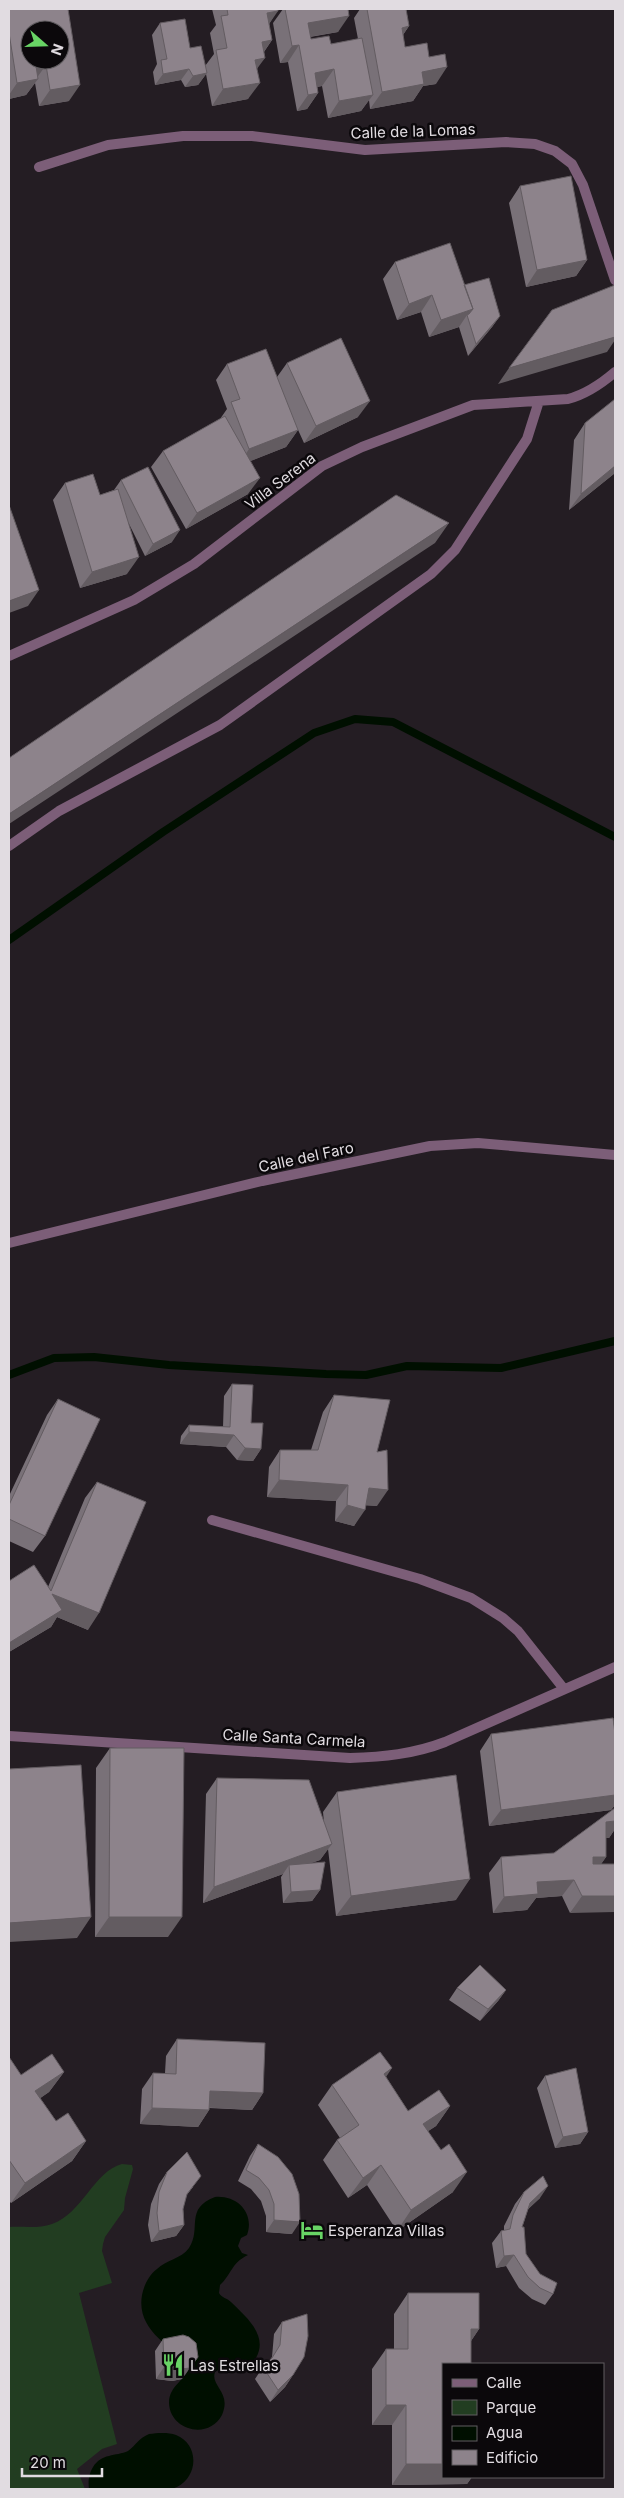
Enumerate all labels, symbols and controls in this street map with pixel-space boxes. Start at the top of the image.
north arrow [20,20,70,70]
text: N [48,42,67,58]
street label: Calle de la Lomas [350,119,476,143]
street label: Villa Serena [241,448,319,514]
street label: Calle del Faro [257,1138,355,1176]
street label: Calle Santa Carmela [222,1725,366,1751]
hotel icon: Esperanza Villas [299,2217,325,2243]
place label: Esperanza Villas [328,2221,444,2240]
restaurant icon: Las Estrellas [160,2352,186,2378]
place label: Las Estrellas [190,2356,279,2375]
legend [442,2363,604,2478]
text: Calle [486,2373,521,2392]
text: Parque [486,2398,536,2417]
text: Agua [486,2423,523,2442]
scale bar [22,2446,102,2478]
text: Edificio [486,2448,538,2467]
text: 20 m [30,2453,66,2472]

